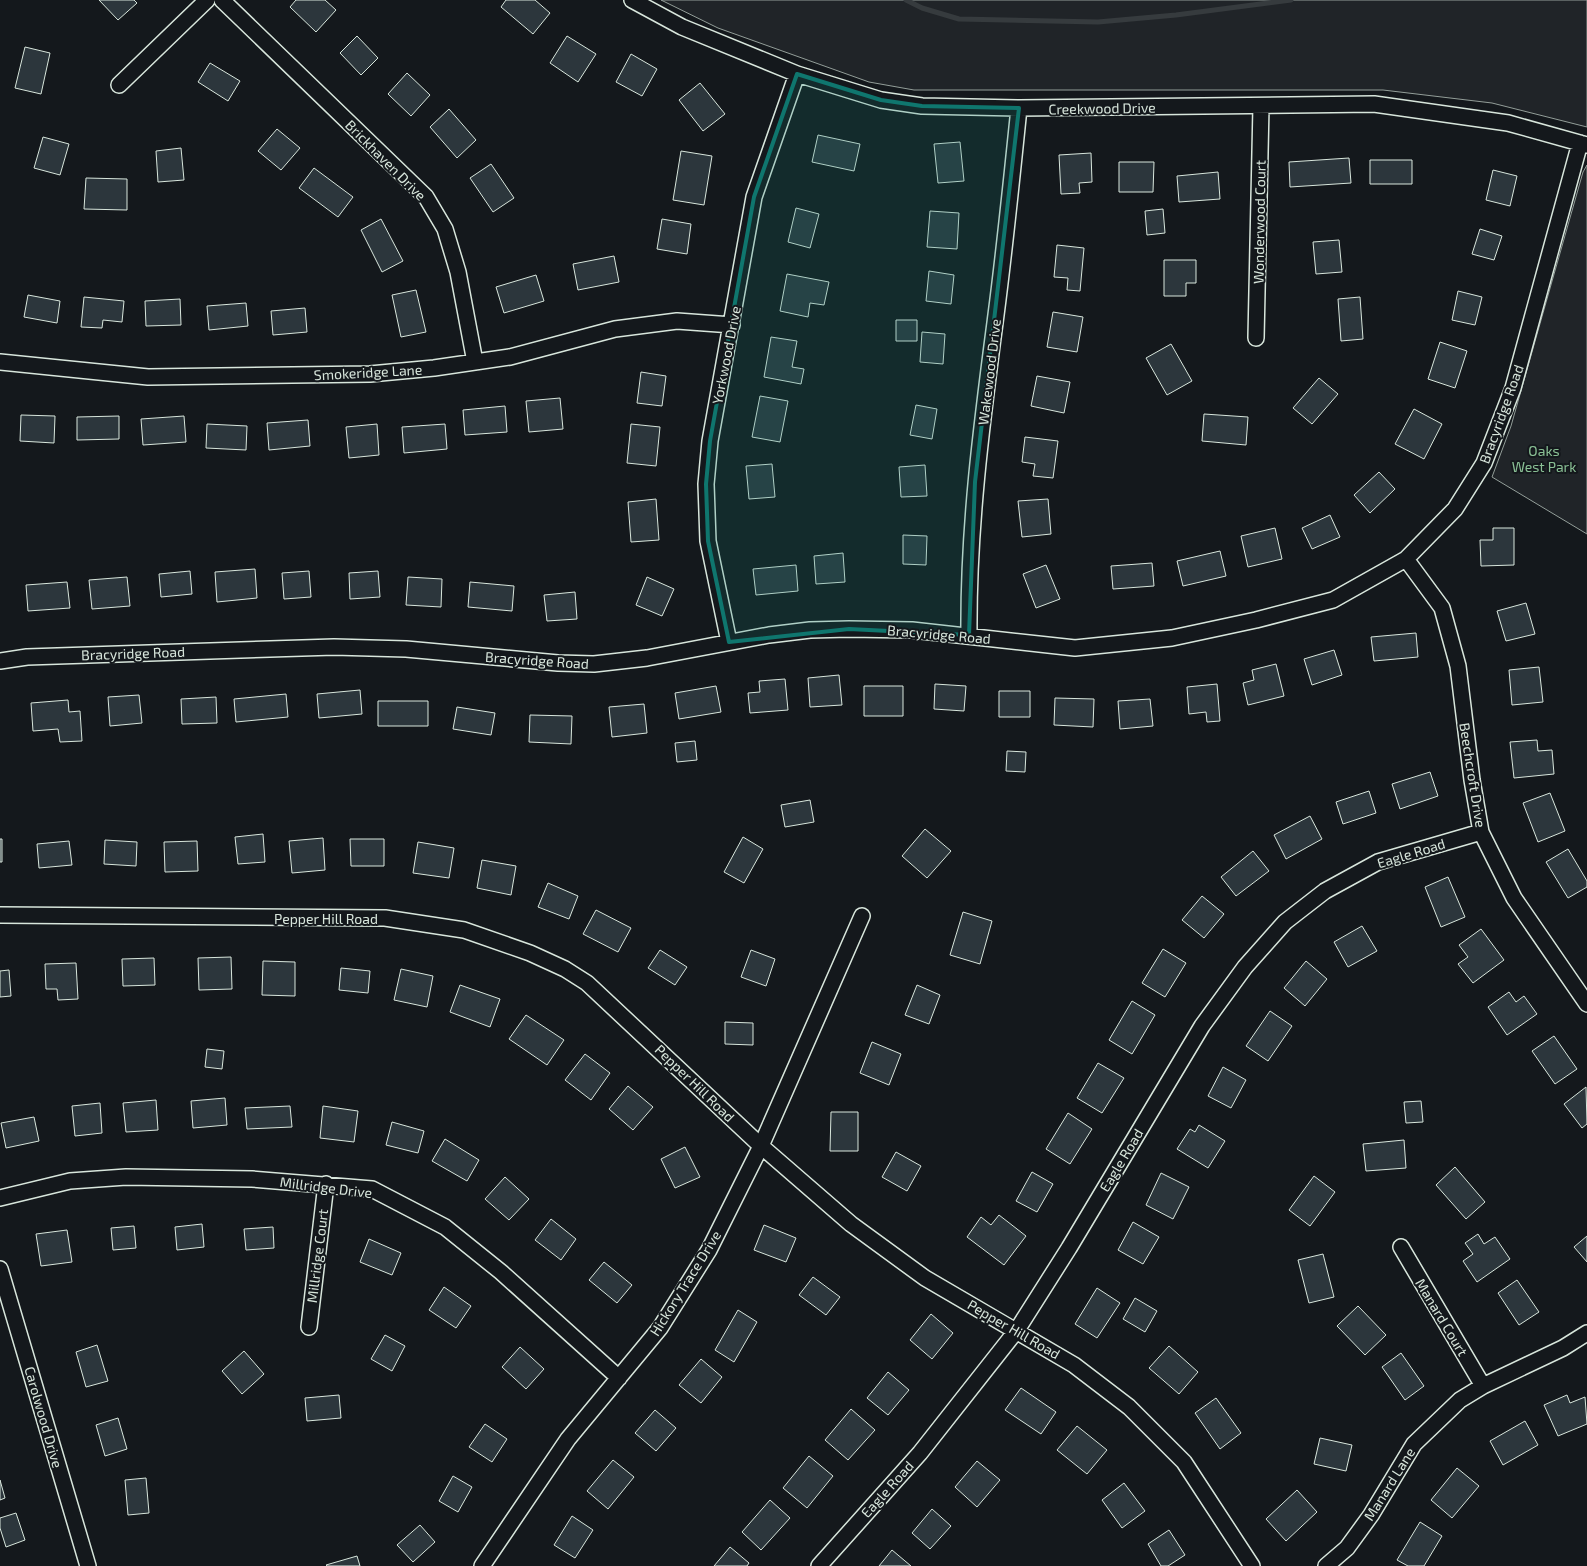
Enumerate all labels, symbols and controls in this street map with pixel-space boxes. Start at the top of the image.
street label: Creekwood Drive [1048,99,1156,117]
street label: Brickhaven Drive [342,116,430,204]
street label: Wonderwood Court [1249,160,1269,284]
street label: Yorkwood Drive [708,305,744,405]
street label: Wakewood Drive [974,318,1004,426]
street label: Smokeridge Lane [313,361,423,383]
street label: Bracyridge Road [1475,362,1527,466]
park label: Oaks West Park [1512,442,1576,475]
street label: Bracyridge Road [886,621,992,647]
street label: Bracyridge Road [81,643,185,663]
street label: Bracyridge Road [485,648,589,672]
street label: Beechcroft Drive [1456,721,1490,829]
street label: Eagle Road [1375,835,1447,871]
street label: Pepper Hill Road [274,910,378,927]
street label: Pepper Hill Road [652,1041,738,1125]
street label: Eagle Road [1096,1125,1146,1195]
street label: Millridge Drive [279,1173,373,1201]
street label: Millridge Court [303,1208,331,1304]
street label: Hickory Trace Drive [646,1227,724,1339]
street label: Manard Court [1412,1275,1472,1359]
street label: Pepper Hill Road [965,1296,1063,1362]
street label: Carolwood Drive [21,1364,67,1470]
street label: Manard Lane [1360,1444,1418,1524]
street label: Eagle Road [857,1457,917,1521]

